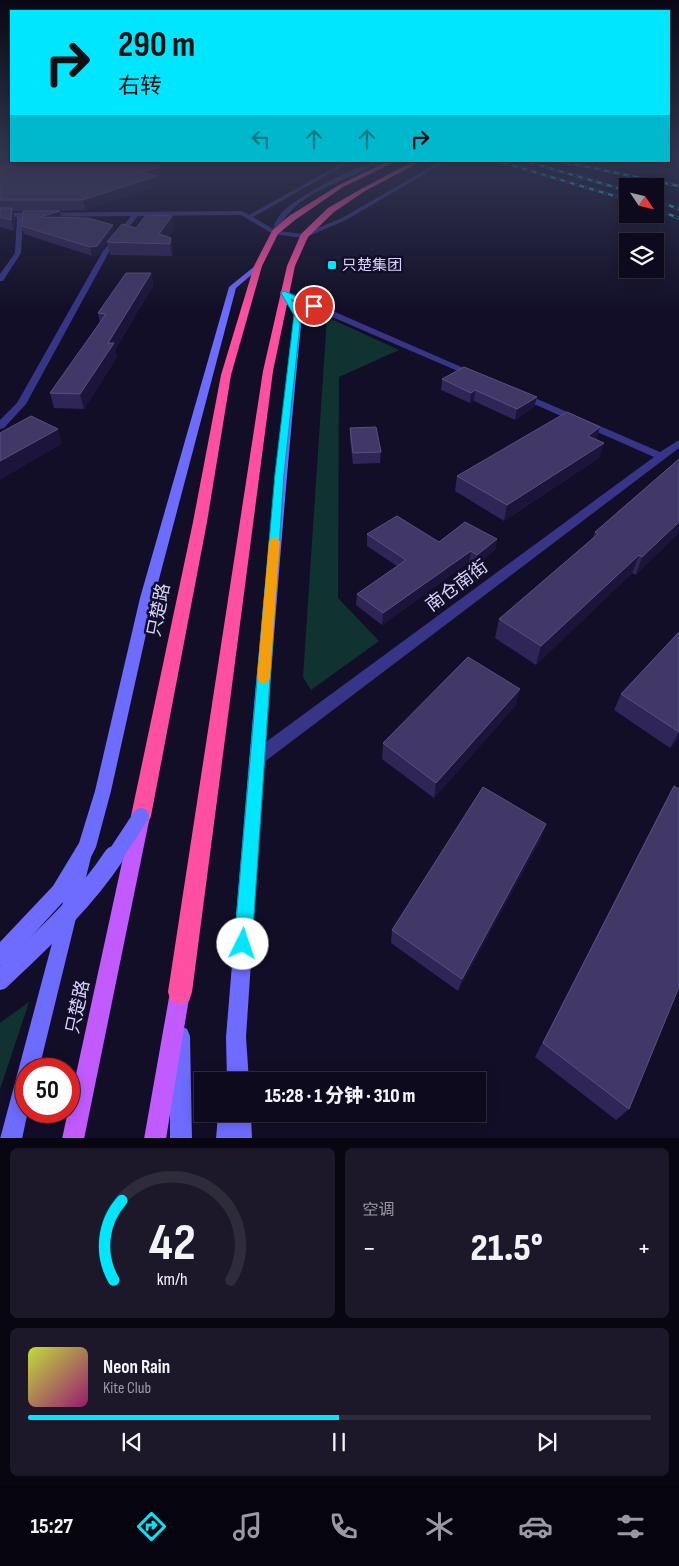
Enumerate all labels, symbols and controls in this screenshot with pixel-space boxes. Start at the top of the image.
text: 290 m [118,24,195,67]
icon: right [35,30,100,95]
text: 右转 [118,73,162,100]
icon: left [247,125,275,153]
icon: ahead [300,125,328,153]
icon: ahead [353,125,381,153]
icon: right [406,125,434,153]
north arrow [619,178,664,222]
map controls [619,178,664,278]
button: layers [619,233,664,278]
place label: 只楚集团 [342,256,402,275]
marker: 只楚集团 [326,259,338,271]
pin [293,285,335,327]
icon: arrive [300,292,328,320]
street label: 南仓南街 [422,556,492,616]
street label: 只楚路 [144,581,174,639]
position arrow [216,917,268,969]
street label: 只楚路 [62,978,94,1036]
speed limit sign: 50 [15,1058,80,1123]
text: 15:28 · 1 分钟 · 310 m [265,1085,415,1108]
text: 空调 [363,1201,395,1220]
text: 42 [149,1212,196,1275]
text: 21.5° [471,1226,543,1271]
text: − [363,1232,376,1265]
text: + [637,1232,651,1265]
text: km/h [157,1269,188,1290]
text: Neon Rain [103,1356,170,1379]
text: Kite Club [103,1379,151,1398]
icon: previous [118,1428,146,1456]
icon: pause [325,1428,353,1456]
icon: next [533,1428,561,1456]
icon: directions [134,1509,169,1544]
icon: music [230,1509,265,1544]
icon: phone [326,1509,361,1544]
icon: climate [422,1509,457,1544]
icon: car [518,1509,553,1544]
icon: filters [613,1509,648,1544]
text: 15:27 [30,1513,73,1540]

